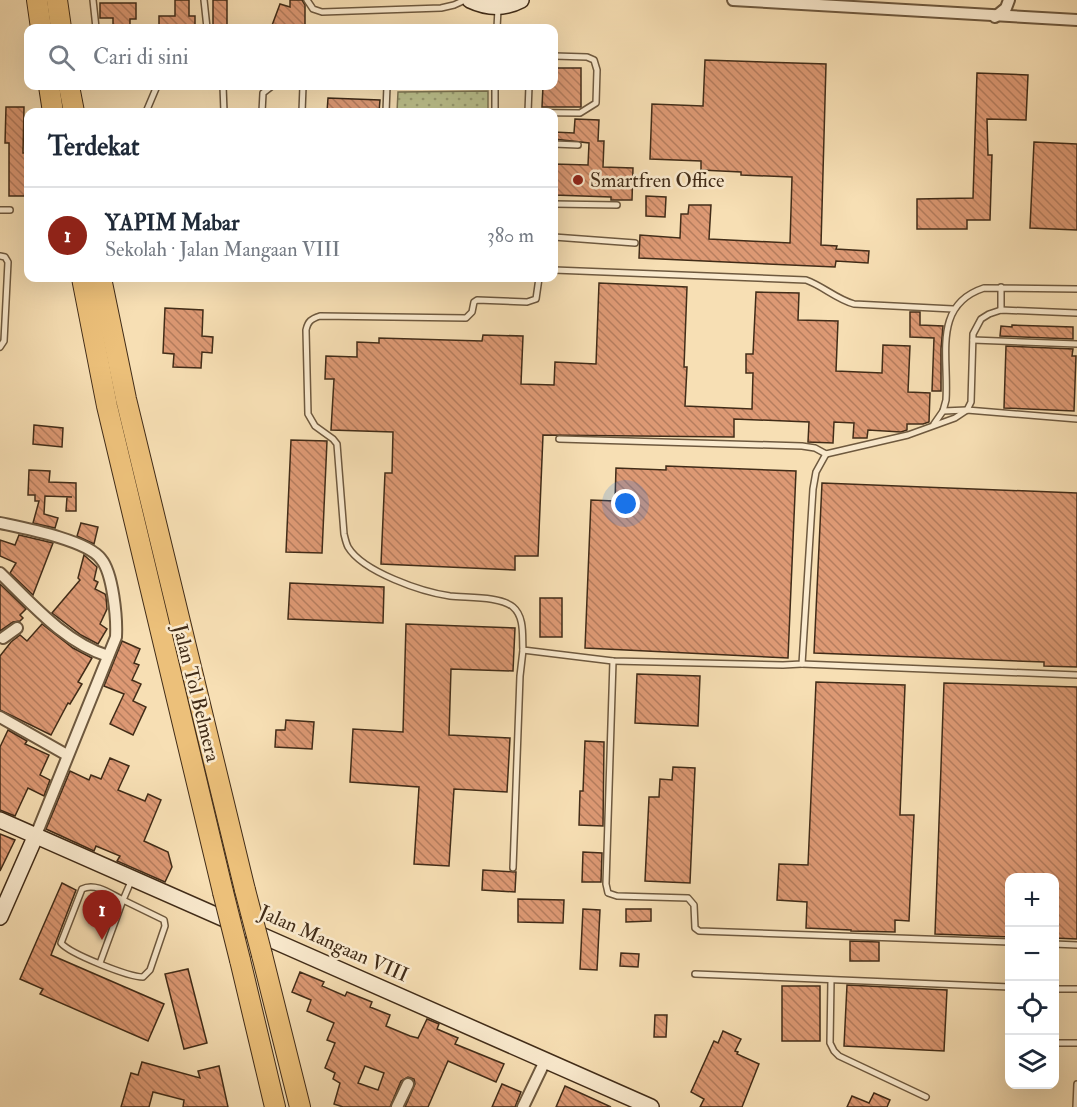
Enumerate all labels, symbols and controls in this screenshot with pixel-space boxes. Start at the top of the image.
search box [24,24,558,90]
icon: search [45,41,78,74]
text: Cari di sini [93,43,189,71]
text: Terdekat [48,131,139,163]
place label: Smartfren Office [590,168,724,193]
marker: Smartfren Office [571,173,585,187]
text: YAPIM Mabar [105,209,239,237]
text: 1 [64,223,71,248]
text: 380 m [487,223,534,248]
text: Sekolah · Jalan Mangaan VIII [105,237,340,262]
your location [611,489,640,518]
street label: Jalan Tol Belmera [167,621,226,765]
map controls [1005,873,1059,1089]
button: + [1005,873,1059,927]
pin: 1 [82,890,122,940]
street label: Jalan Mangaan VIII [254,899,412,988]
button: − [1005,927,1059,981]
button: locate [1005,981,1059,1035]
button: layers [1005,1035,1059,1089]

